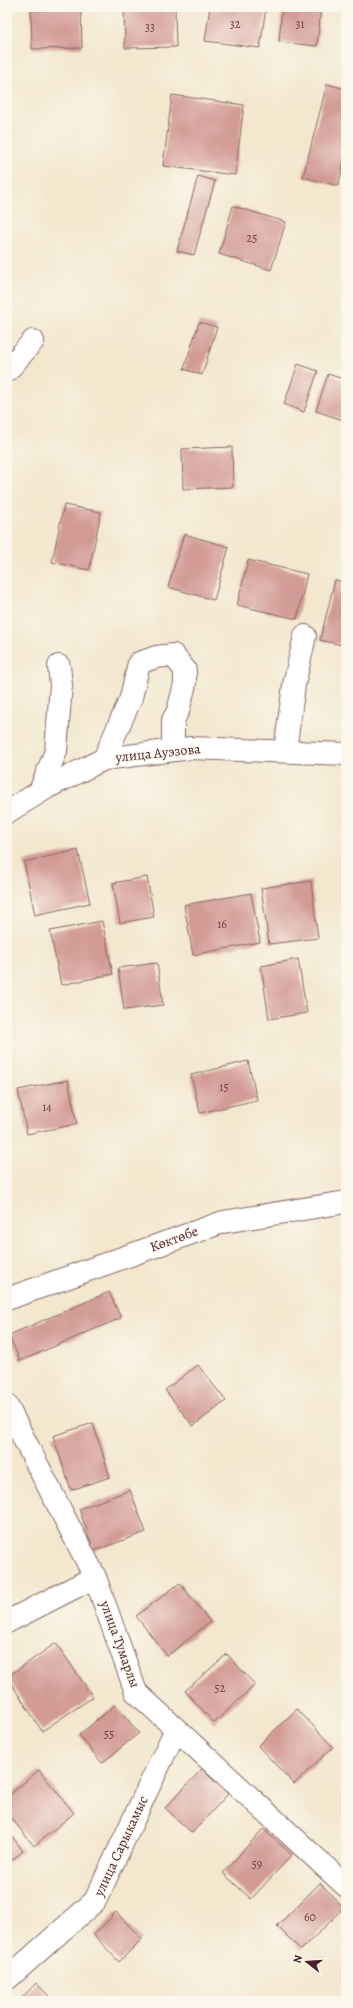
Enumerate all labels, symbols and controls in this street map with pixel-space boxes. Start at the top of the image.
house number: 32 [230,16,241,32]
house number: 31 [295,16,305,32]
house number: 33 [145,19,155,35]
house number: 25 [247,230,257,246]
street label: улица Ауэзова [114,739,202,767]
house number: 16 [217,916,227,932]
house number: 15 [219,1079,229,1095]
house number: 14 [42,1099,52,1115]
street label: Көктөбе [147,1222,201,1256]
street label: улица Тумарлы [95,1597,145,1690]
house number: 52 [215,1680,226,1696]
house number: 55 [104,1726,114,1742]
street label: улица Сарыкамыс [89,1793,153,1900]
house number: 59 [252,1856,262,1872]
house number: 60 [304,1909,316,1925]
north arrow [287,1942,327,1982]
text: N [290,1953,306,1965]

